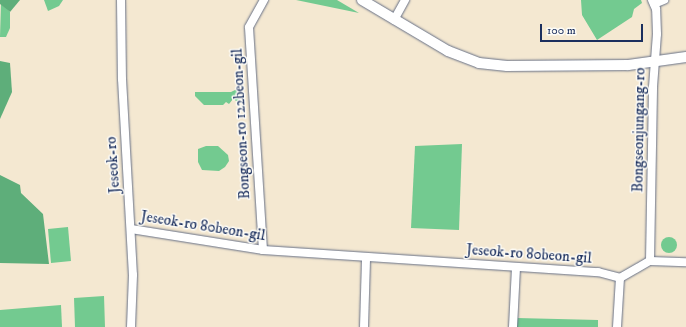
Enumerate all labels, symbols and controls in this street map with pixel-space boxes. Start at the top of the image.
scale bar [542,16,645,42]
text: 100 m [547,23,576,38]
street label: Bongseon-ro 122beon-gil [228,48,254,200]
street label: Bongseonjungang-ro [629,67,649,193]
street label: Jeseok-ro [102,136,124,194]
street label: Jeseok-ro 80beon-gil [140,207,266,245]
street label: Jeseok-ro 80beon-gil [466,241,592,267]

